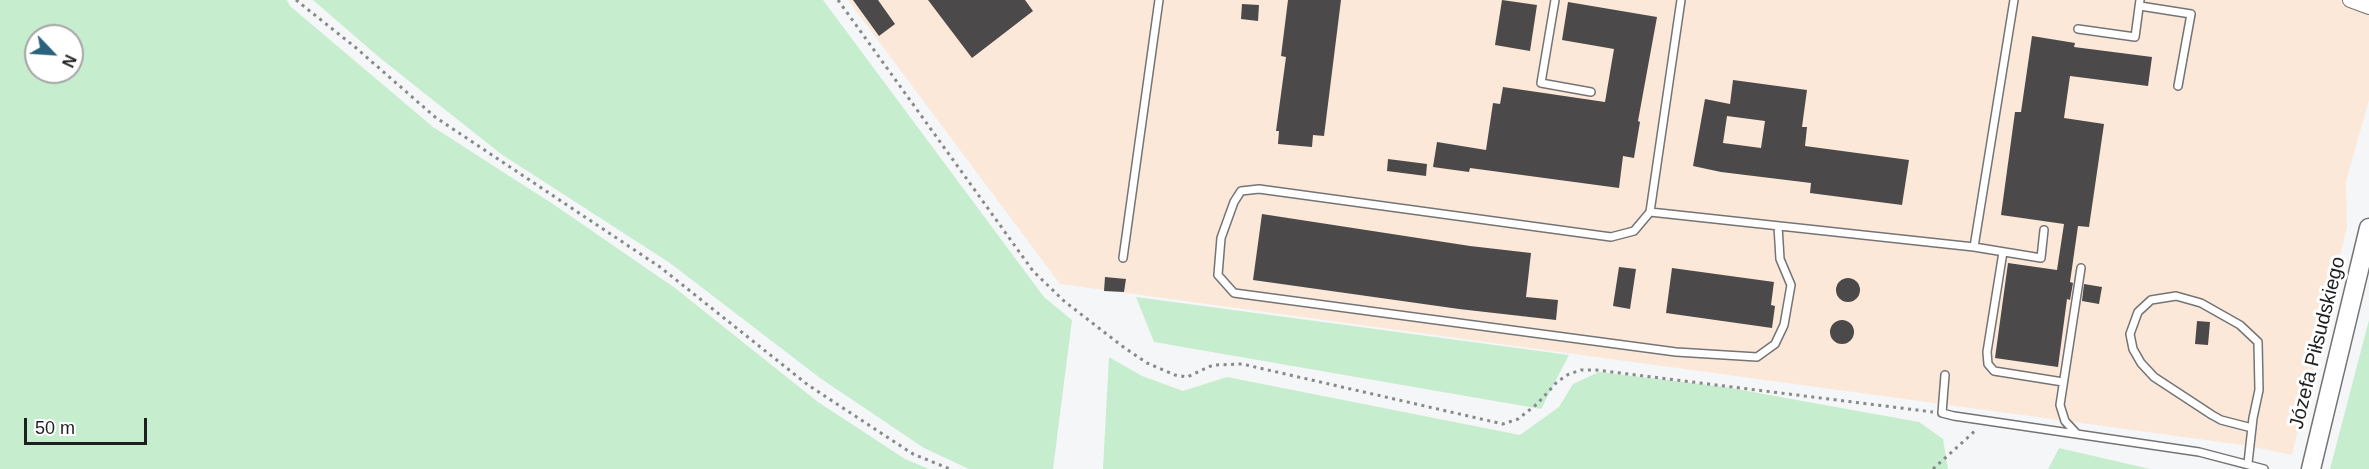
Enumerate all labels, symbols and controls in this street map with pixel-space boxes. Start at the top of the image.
north arrow [24,24,84,84]
text: N [59,52,79,70]
street label: Józefa Piłsudskiego [2285,254,2351,432]
scale bar [27,406,150,444]
text: 50 m [35,418,75,438]

